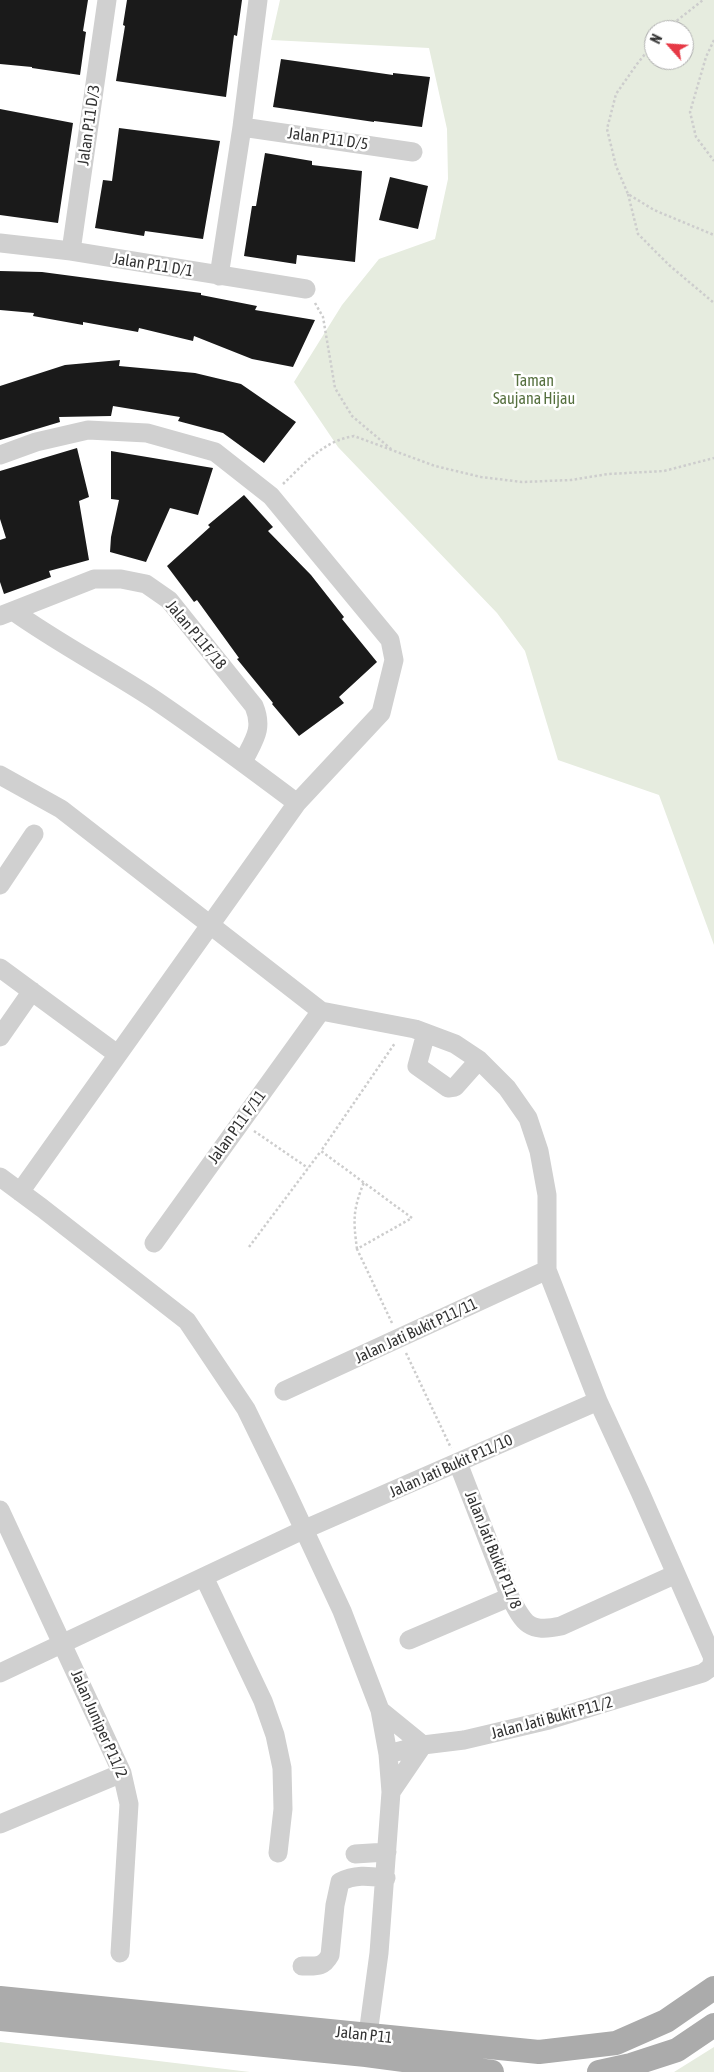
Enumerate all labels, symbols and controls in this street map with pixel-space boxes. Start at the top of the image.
north arrow [644,20,694,70]
text: N [647,32,665,46]
street label: Jalan P11 D/3 [74,83,104,167]
street label: Jalan P11 D/5 [286,124,370,154]
street label: Jalan P11 D/1 [111,249,195,281]
park label: Taman Saujana Hijau [493,371,575,409]
street label: Jalan P11F/18 [162,597,230,673]
street label: Jalan P11 F/11 [204,1087,270,1167]
street label: Jalan Jati Bukit P11/11 [352,1294,480,1368]
street label: Jalan Jati Bukit P11/10 [386,1430,516,1502]
street label: Jalan Jati Bukit P11/8 [461,1488,525,1612]
street label: Jalan Juniper P11/2 [67,1667,131,1781]
street label: Jalan Jati Bukit P11/2 [489,1693,615,1743]
street label: Jalan P11 [335,2022,393,2048]

